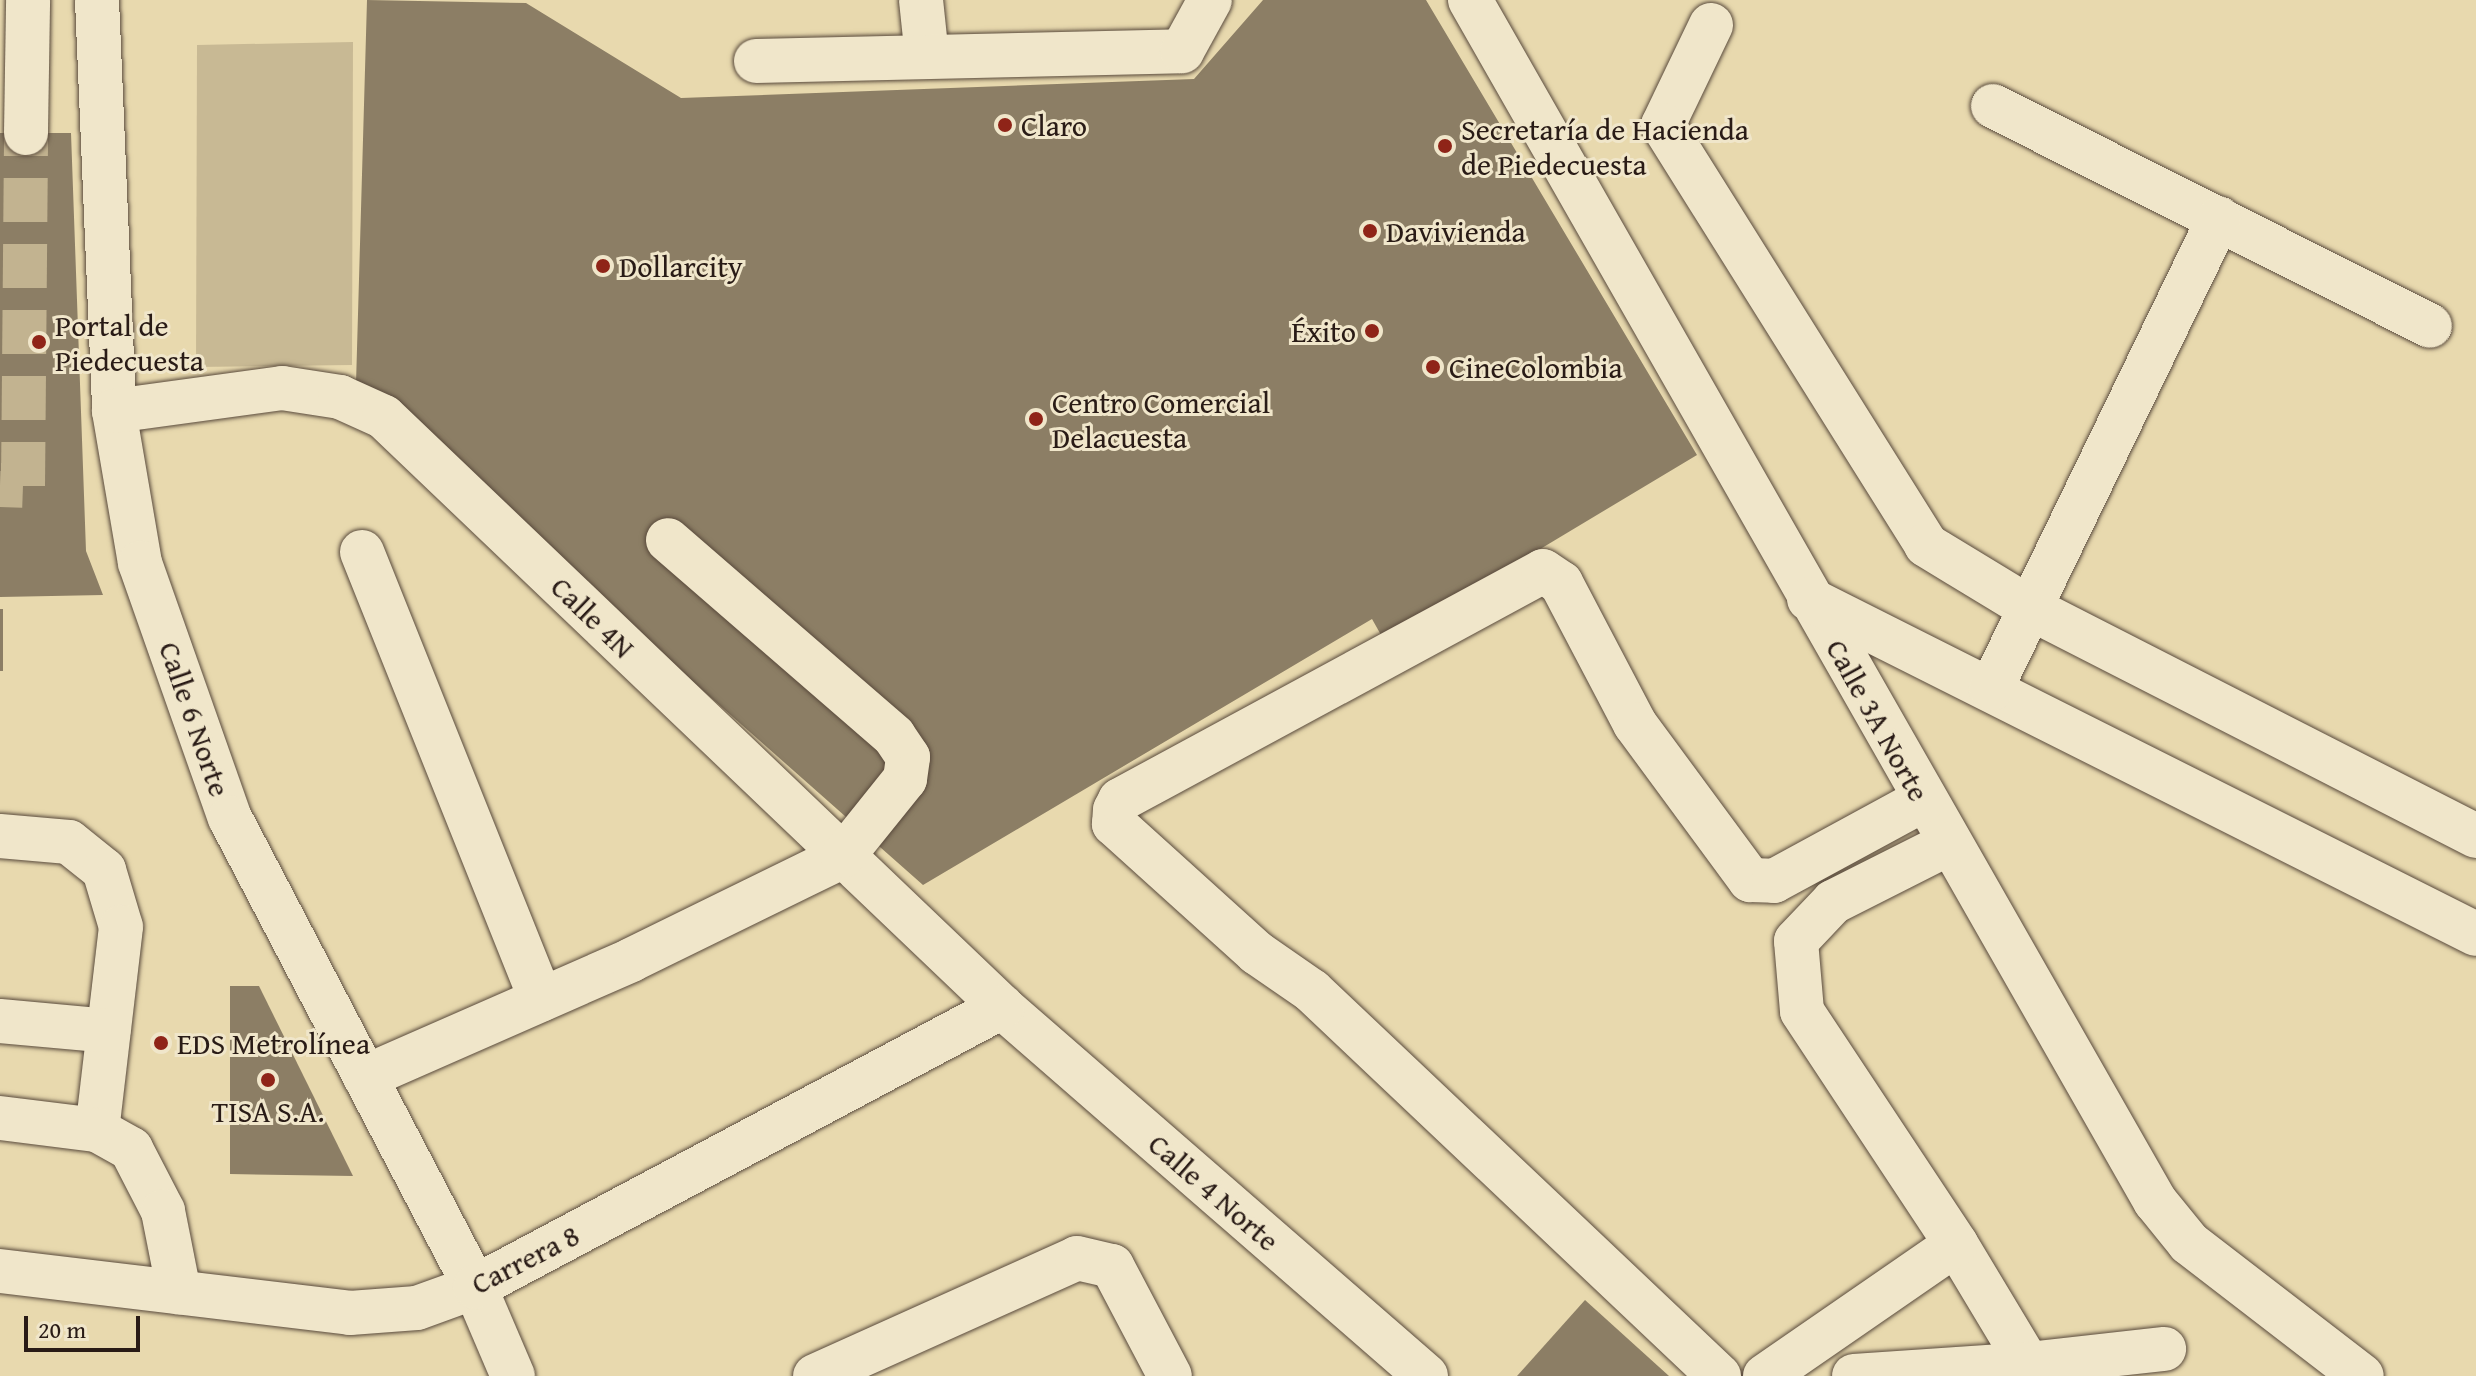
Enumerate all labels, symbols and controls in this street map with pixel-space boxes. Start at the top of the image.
place label: Claro [1021,107,1087,143]
place label: Secretaría de Hacienda de Piedecuesta [1461,111,1749,182]
marker: Claro [996,116,1014,134]
marker: Secretaría de Hacienda de Piedecuesta [1436,137,1454,155]
place label: Davivienda [1386,213,1526,249]
marker: Davivienda [1361,222,1379,240]
place label: Dollarcity [619,248,743,284]
marker: Dollarcity [594,257,612,275]
place label: Portal de Piedecuesta [55,307,204,378]
place label: Éxito [1291,313,1356,349]
marker: Éxito [1363,322,1381,340]
marker: Portal de Piedecuesta [30,333,48,351]
place label: CineColombia [1449,349,1623,385]
marker: CineColombia [1424,358,1442,376]
place label: Centro Comercial Delacuesta [1052,384,1270,454]
marker: Centro Comercial Delacuesta [1027,410,1045,428]
street label: Calle 4N [544,569,642,665]
street label: Calle 3A Norte [1819,633,1937,807]
street label: Calle 6 Norte [152,637,238,801]
place label: EDS Metrolínea [177,1025,370,1061]
marker: EDS Metrolínea [152,1034,170,1052]
marker: TISA S.A. [259,1071,277,1089]
place label: TISA S.A. [212,1093,324,1129]
street label: Calle 4 Norte [1141,1126,1287,1258]
street label: Carrera 8 [465,1217,585,1301]
scale bar [28,1300,144,1350]
text: 20 m [38,1312,86,1347]

